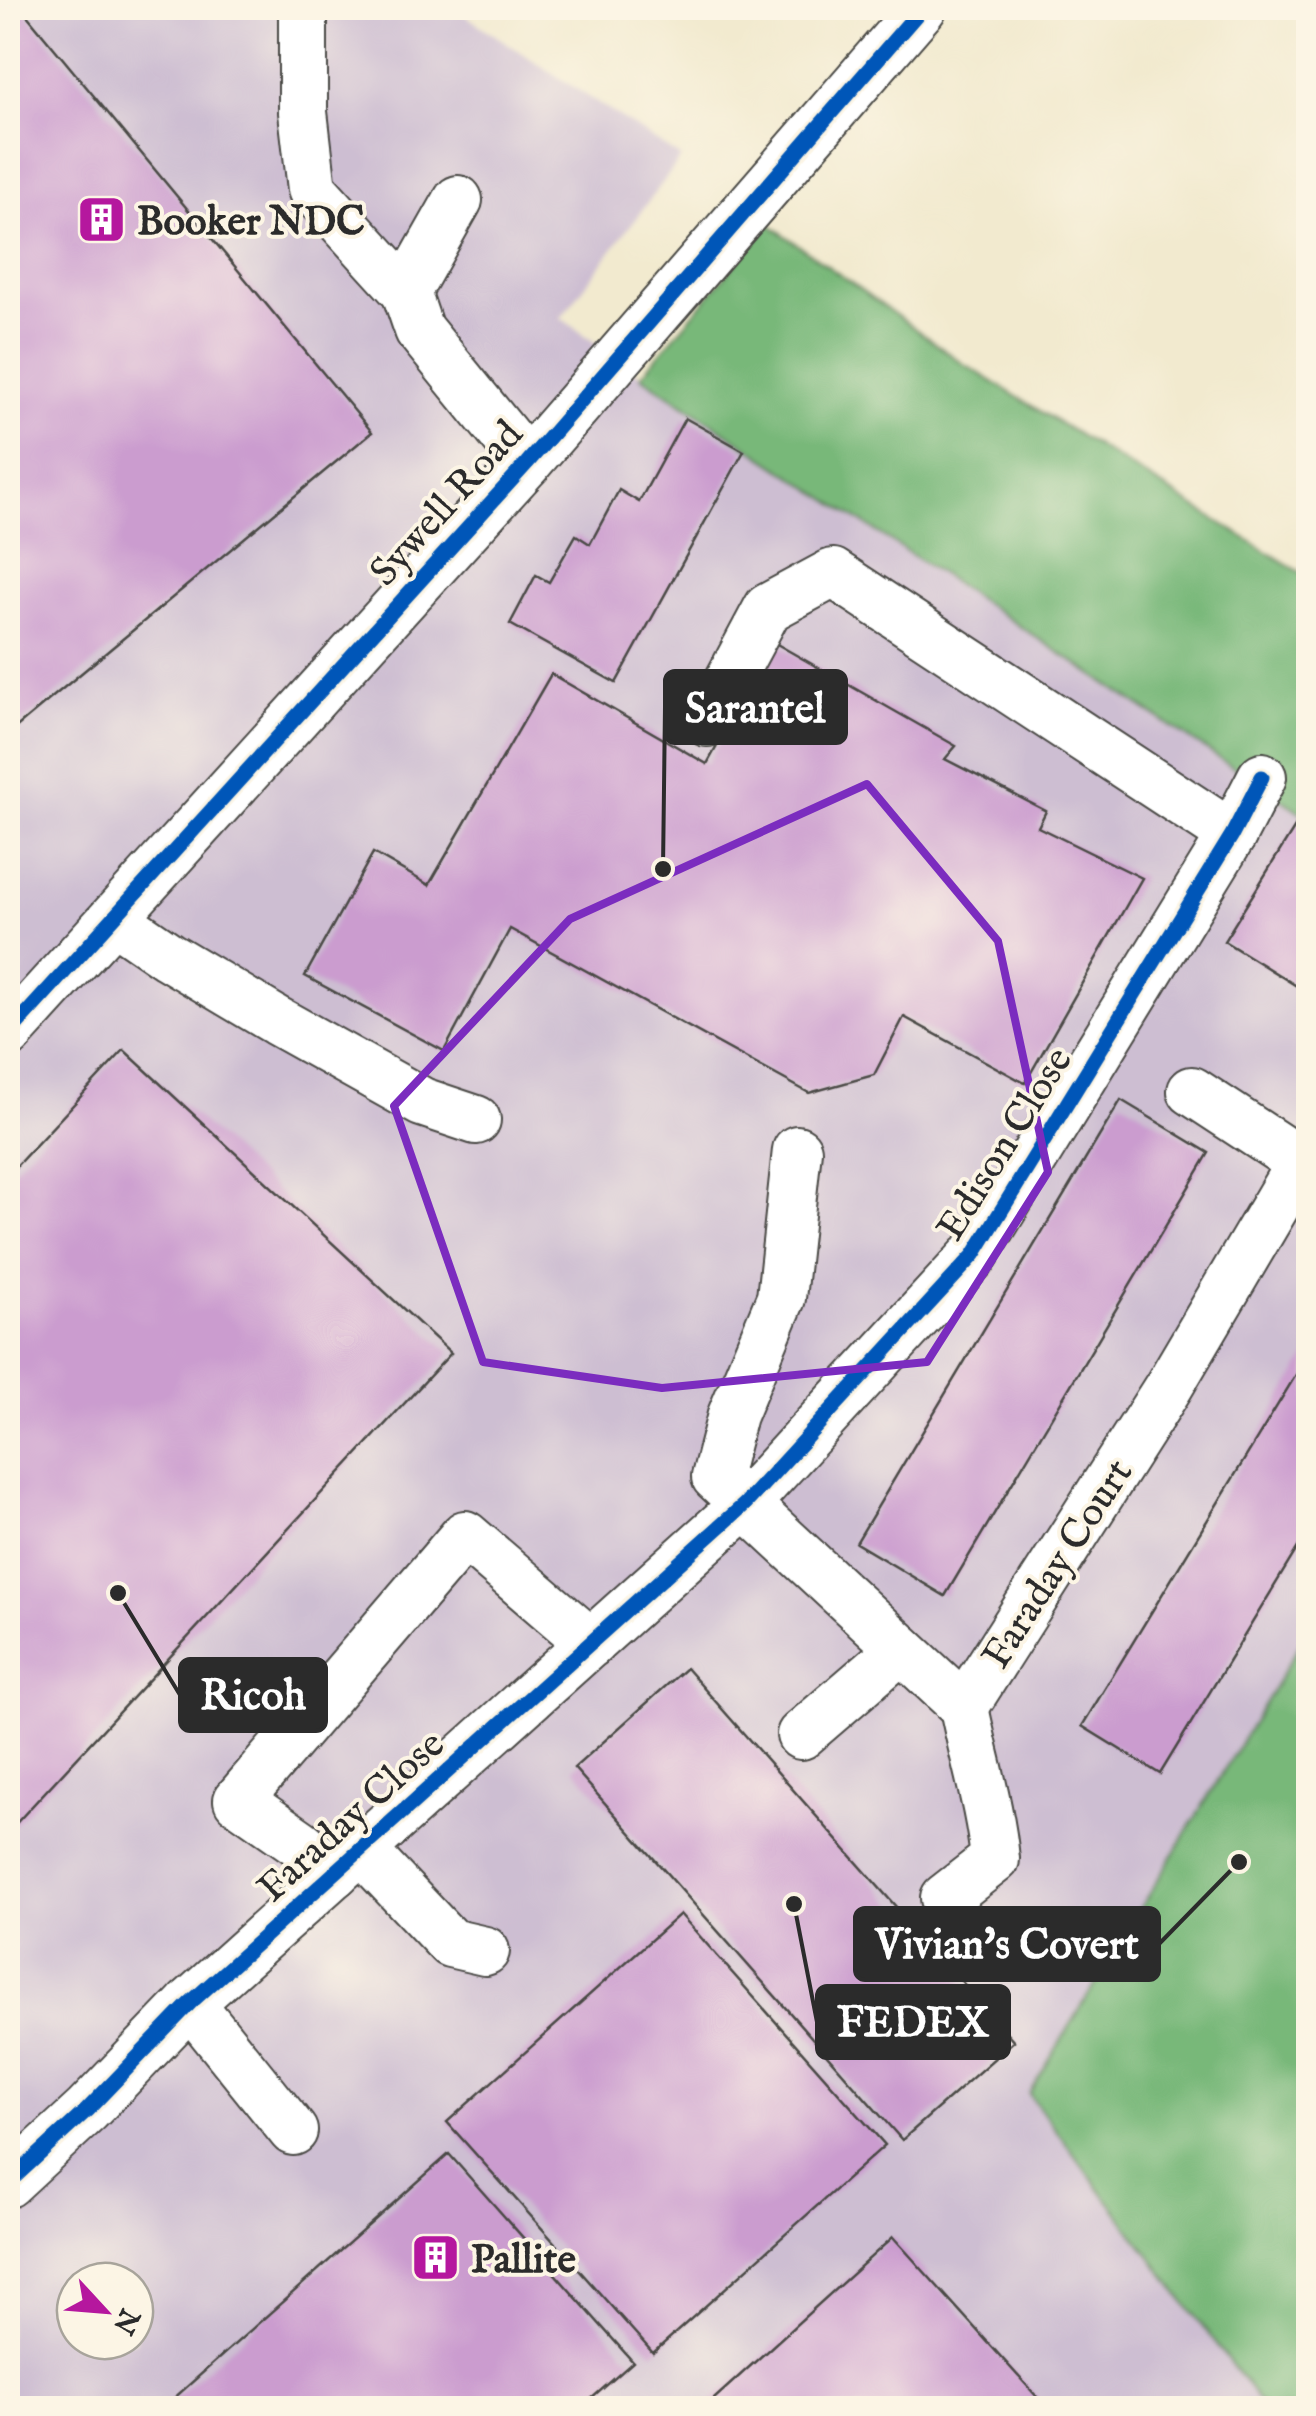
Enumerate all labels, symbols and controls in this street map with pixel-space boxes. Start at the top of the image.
building icon: Booker NDC [76,194,128,246]
place label: Booker NDC [137,198,365,249]
street label: Sywell Road [360,411,536,598]
callout: Sarantel [665,671,846,743]
text: Sarantel [685,684,827,737]
street label: Edison Close [926,1039,1086,1251]
street label: Faraday Court [972,1450,1146,1679]
callout: Ricoh [180,1659,326,1731]
text: Ricoh [200,1671,306,1724]
street label: Faraday Close [248,1720,456,1915]
callout: Vivian's Covert [855,1908,1159,1980]
text: Vivian's Covert [874,1920,1140,1973]
callout: FEDEX [817,1986,1009,2058]
text: FEDEX [837,1998,990,2051]
building icon: Pallite [410,2232,462,2284]
place label: Pallite [471,2236,576,2287]
north arrow [55,2261,155,2361]
text: N [104,2301,147,2339]

